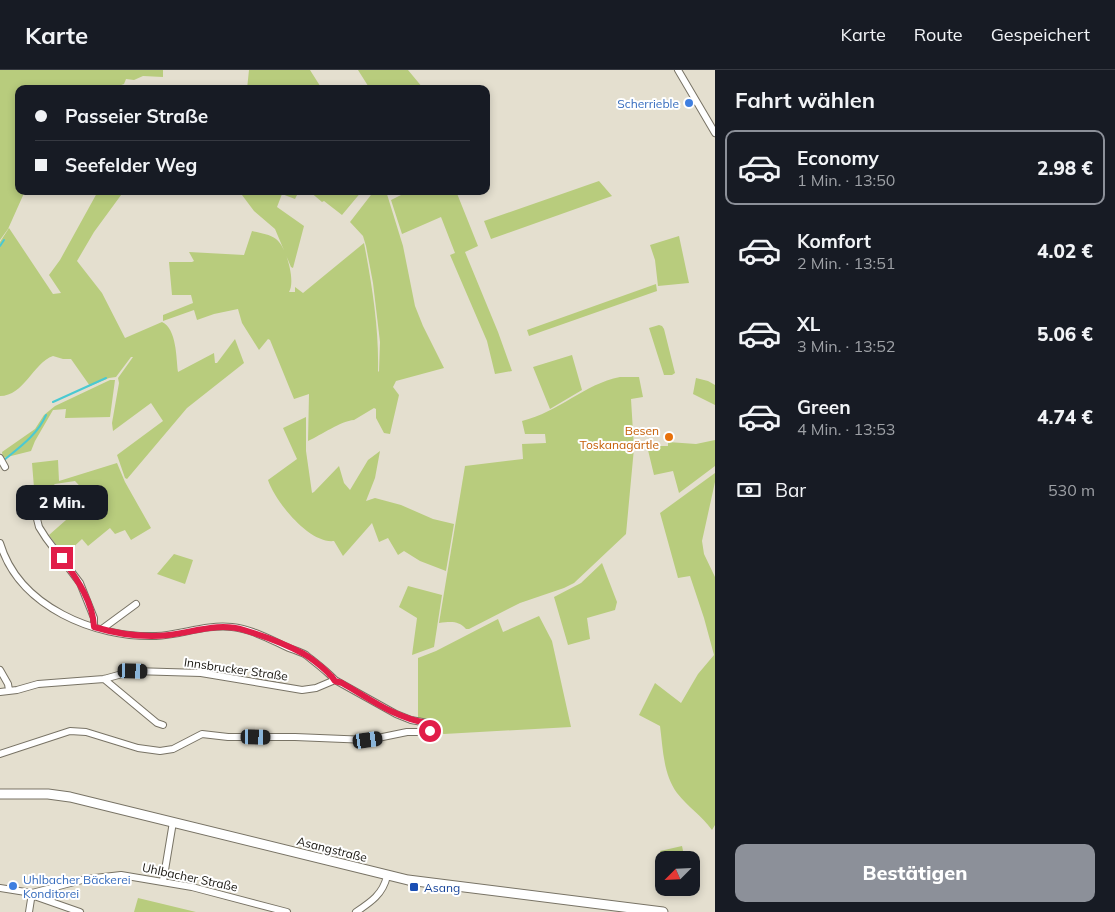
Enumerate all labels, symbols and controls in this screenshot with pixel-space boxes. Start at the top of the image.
text: Karte [25,20,88,50]
text: Karte [841,23,886,46]
text: Route [914,23,963,46]
text: Gespeichert [991,23,1090,46]
text: Fahrt wählen [735,86,875,114]
place label: Scherrieble [617,96,679,111]
marker: Scherrieble [683,97,695,109]
text: Passeier Straße [65,104,208,128]
icon: car [737,145,782,190]
text: Economy [797,146,879,170]
text: Seefelder Weg [65,153,197,177]
text: 2.98 € [1037,156,1093,180]
text: 1 Min. · 13:50 [797,170,895,190]
icon: car [737,228,782,273]
text: Komfort [797,229,871,253]
text: 4.02 € [1037,239,1093,263]
text: 2 Min. · 13:51 [797,253,895,273]
icon: car [737,311,782,356]
text: XL [797,312,820,336]
text: 5.06 € [1037,322,1093,346]
text: 3 Min. · 13:52 [797,336,895,356]
icon: car [737,394,782,439]
text: Green [797,395,851,419]
text: 4.74 € [1037,405,1093,429]
text: 4 Min. · 13:53 [797,419,895,439]
place label: Besen Toskanagärtle [580,423,659,452]
marker: Besen Toskanagärtle [663,431,675,443]
icon: cash [735,476,763,504]
text: Bar [775,478,806,502]
text: 530 m [1048,480,1095,500]
callout: 2 Min. [16,486,108,520]
text: 2 Min. [39,492,85,512]
route end [51,547,73,569]
street label: Innsbrucker Straße [183,654,289,684]
car [117,663,148,679]
route start [419,720,441,742]
car [240,729,271,745]
car [352,730,383,750]
street label: Asangstraße [295,833,369,865]
button: Bestätigen [735,844,1095,902]
north arrow [655,851,700,896]
map controls [655,851,700,896]
street label: Uhlbacher Straße [141,860,239,894]
place label: Uhlbacher Bäckerei Konditorei [23,872,131,901]
marker: Uhlbacher Bäckerei Konditorei [7,880,19,892]
place label: Asang [424,880,460,895]
marker: Asang [408,881,420,893]

